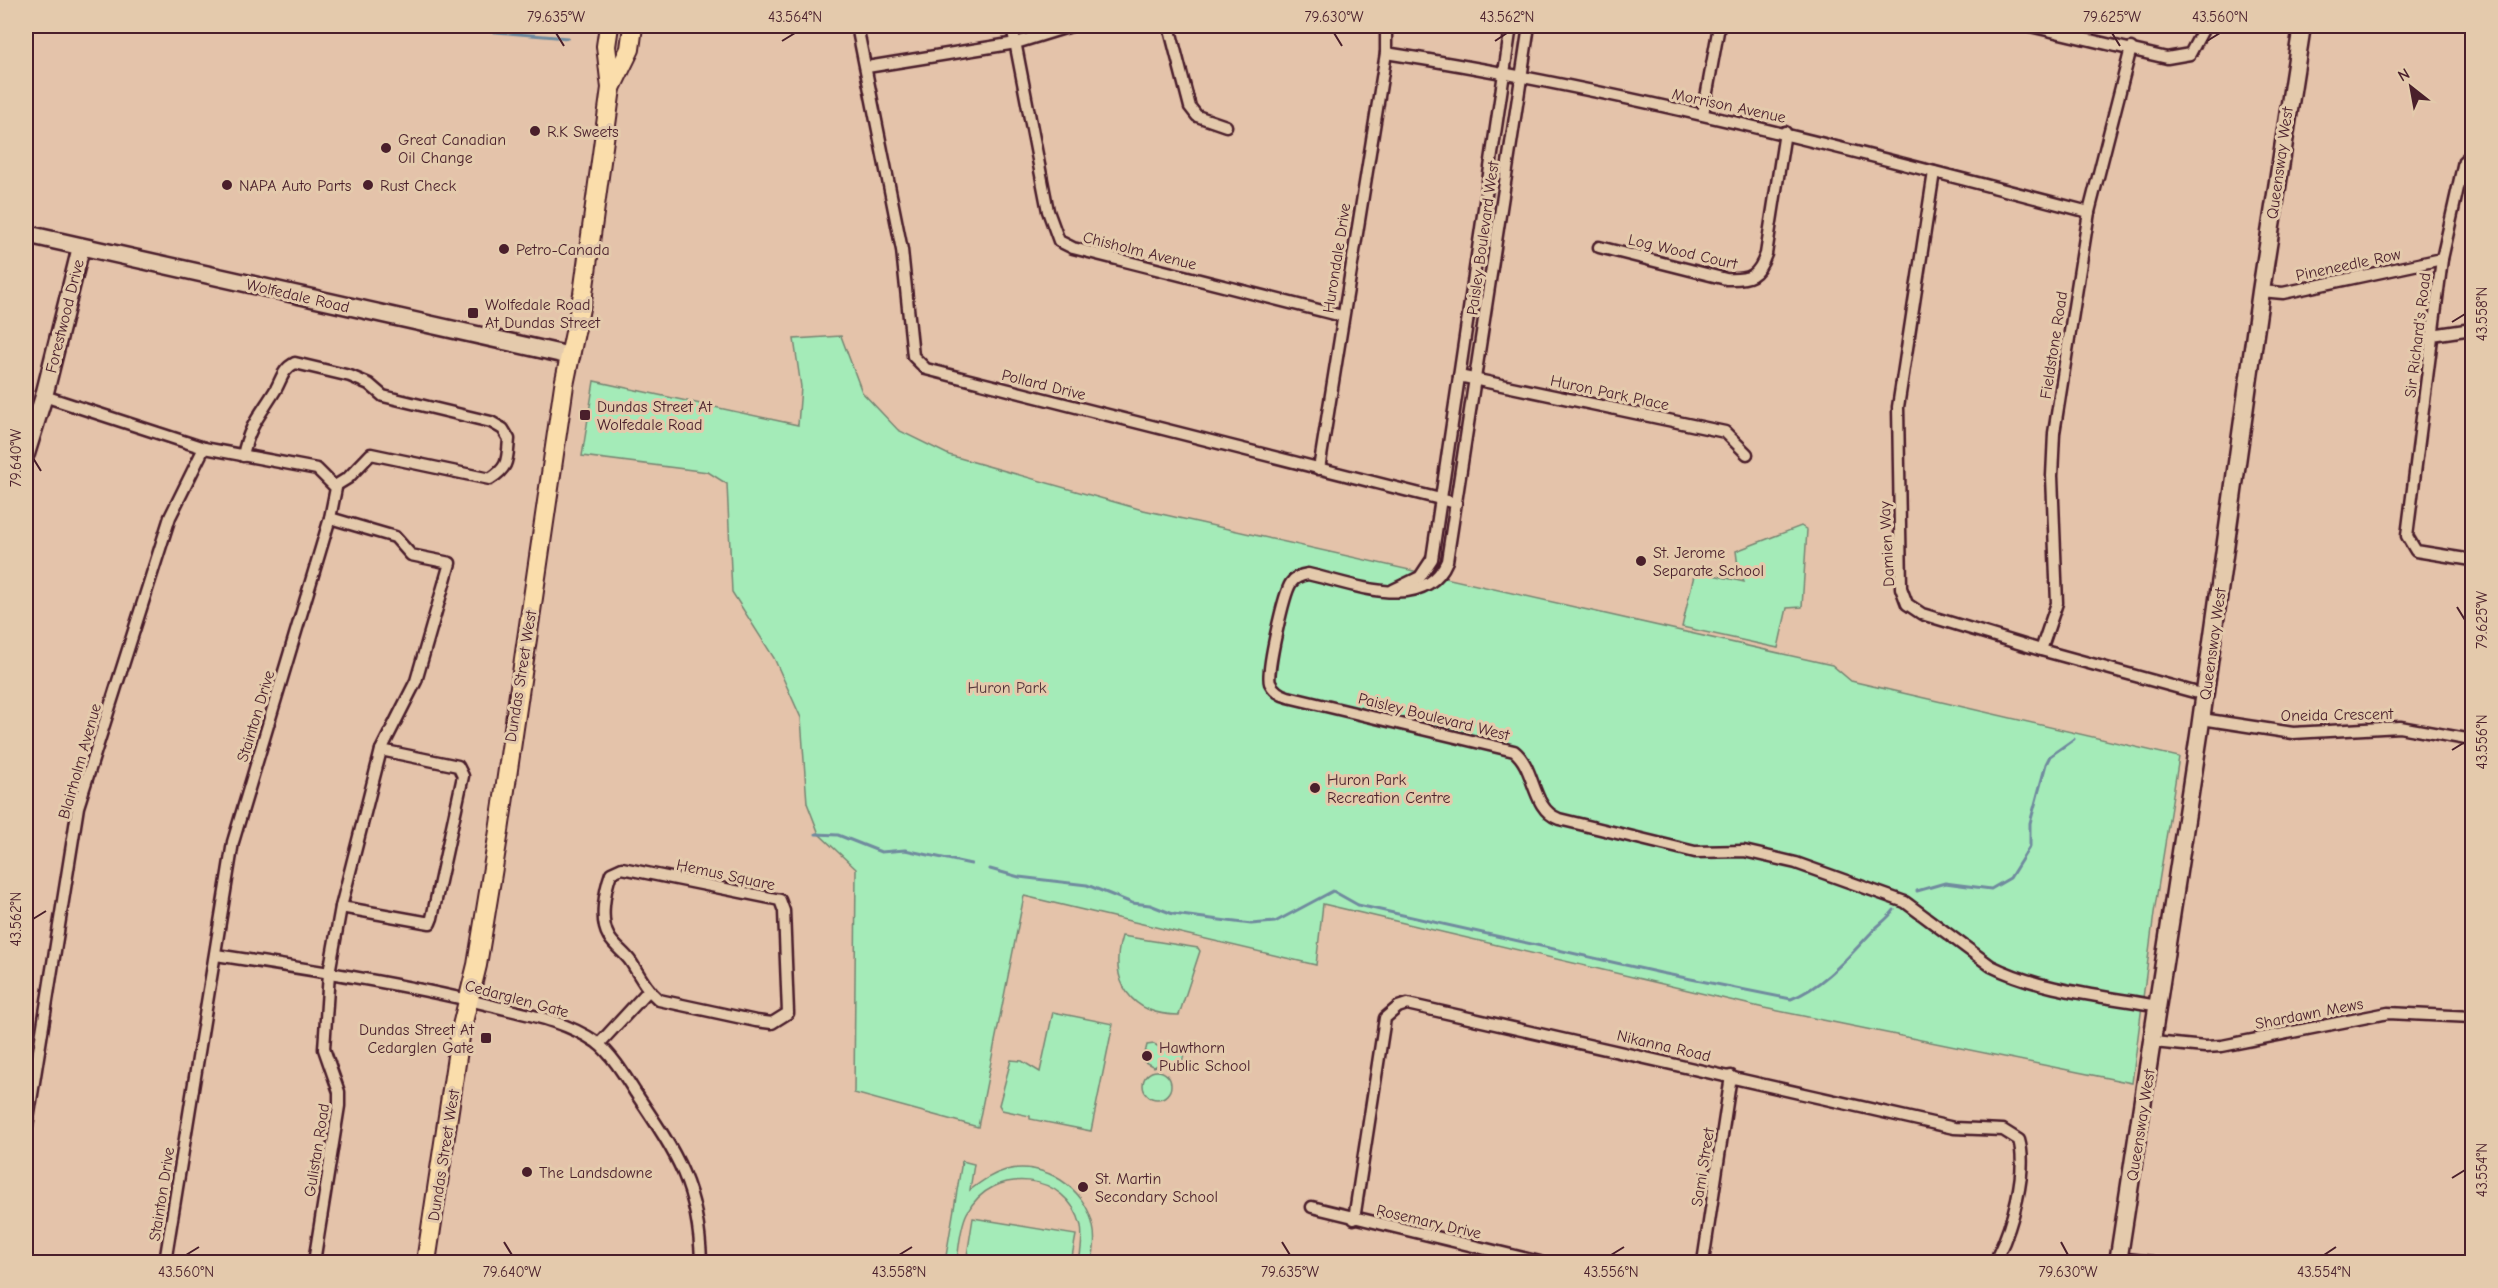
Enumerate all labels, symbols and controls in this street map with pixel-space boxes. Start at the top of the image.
text: 79.635°W [527,8,585,26]
text: 43.564°N [768,8,822,26]
text: 79.630°W [1305,8,1363,26]
text: 43.562°N [1480,8,1534,26]
text: 79.625°W [2083,8,2141,26]
text: 43.560°N [2192,8,2248,26]
north arrow [2381,57,2441,117]
text: N [2395,65,2413,85]
street label: Morrison Avenue [1670,85,1787,127]
street label: Queensway West [2263,105,2297,220]
place label: R.K Sweets [547,123,619,141]
marker: R.K Sweets [528,124,542,138]
place label: Great Canadian Oil Change [398,131,506,167]
marker: Great Canadian Oil Change [379,141,393,155]
street label: Paisley Boulevard West [1463,160,1503,316]
place label: NAPA Auto Parts [239,177,352,195]
place label: Rust Check [380,177,456,195]
marker: NAPA Auto Parts [220,178,234,192]
marker: Rust Check [361,178,375,192]
street label: Hurondale Drive [1319,202,1355,314]
street label: Chisholm Avenue [1081,228,1198,274]
street label: Log Wood Court [1626,231,1739,273]
place label: Petro-Canada [516,241,610,259]
marker: Petro-Canada [497,242,511,256]
street label: Pineneedle Row [2294,245,2403,285]
street label: Forestwood Drive [42,258,88,375]
street label: Sir Richard's Road [2401,272,2435,399]
street label: Wolfedale Road [244,275,351,317]
text: 43.558°N [2473,287,2491,341]
street label: Fieldstone Road [2037,290,2071,400]
place label: Wolfedale Road At Dundas Street [485,296,601,332]
marker: Wolfedale Road At Dundas Street [466,306,480,320]
street label: Pollard Drive [1000,366,1088,404]
street label: Huron Park Place [1549,372,1671,414]
place label: Dundas Street At Wolfedale Road [597,398,713,434]
marker: Dundas Street At Wolfedale Road [578,408,592,422]
text: 79.640°W [7,429,25,487]
street label: Damien Way [1876,500,1898,587]
place label: St. Jerome Separate School [1653,544,1764,580]
marker: St. Jerome Separate School [1634,554,1648,568]
street label: Queensway West [2196,586,2230,701]
text: 79.625°W [2473,591,2491,649]
street label: Dundas Street West [502,609,540,743]
street label: Stainton Drive [233,668,278,764]
park label: Huron Park [967,679,1047,697]
street label: Paisley Boulevard West [1356,689,1512,745]
street label: Blairholm Avenue [55,701,105,821]
street label: Oneida Crescent [2281,705,2394,725]
text: 43.556°N [2473,714,2491,770]
place label: Huron Park Recreation Centre [1327,771,1451,807]
marker: Huron Park Recreation Centre [1308,781,1322,795]
street label: Hemus Square [675,856,777,894]
text: 43.562°N [7,892,25,946]
street label: Cedarglen Gate [463,976,570,1021]
street label: Shardawn Mews [2254,995,2365,1033]
place label: Dundas Street At Cedarglen Gate [359,1021,474,1057]
street label: Nikanna Road [1615,1026,1712,1066]
marker: Dundas Street At Cedarglen Gate [479,1031,493,1045]
place label: Hawthorn Public School [1159,1039,1250,1075]
marker: Hawthorn Public School [1140,1049,1154,1063]
street label: Queensway West [2123,1067,2159,1182]
street label: Dundas Street West [425,1088,463,1222]
street label: Gulistan Road [301,1102,333,1198]
street label: Sami Street [1688,1126,1718,1208]
text: 43.554°N [2473,1143,2491,1197]
street label: Stainton Drive [146,1146,178,1242]
place label: The Landsdowne [539,1164,652,1182]
marker: The Landsdowne [520,1165,534,1179]
place label: St. Martin Secondary School [1095,1170,1218,1206]
marker: St. Martin Secondary School [1076,1180,1090,1194]
street label: Rosemary Drive [1375,1201,1483,1243]
text: 43.560°N [158,1263,214,1281]
text: 79.640°W [483,1263,541,1281]
text: 43.558°N [872,1263,926,1281]
text: 79.635°W [1261,1263,1319,1281]
text: 43.556°N [1583,1263,1639,1281]
text: 79.630°W [2039,1263,2097,1281]
text: 43.554°N [2297,1263,2351,1281]

